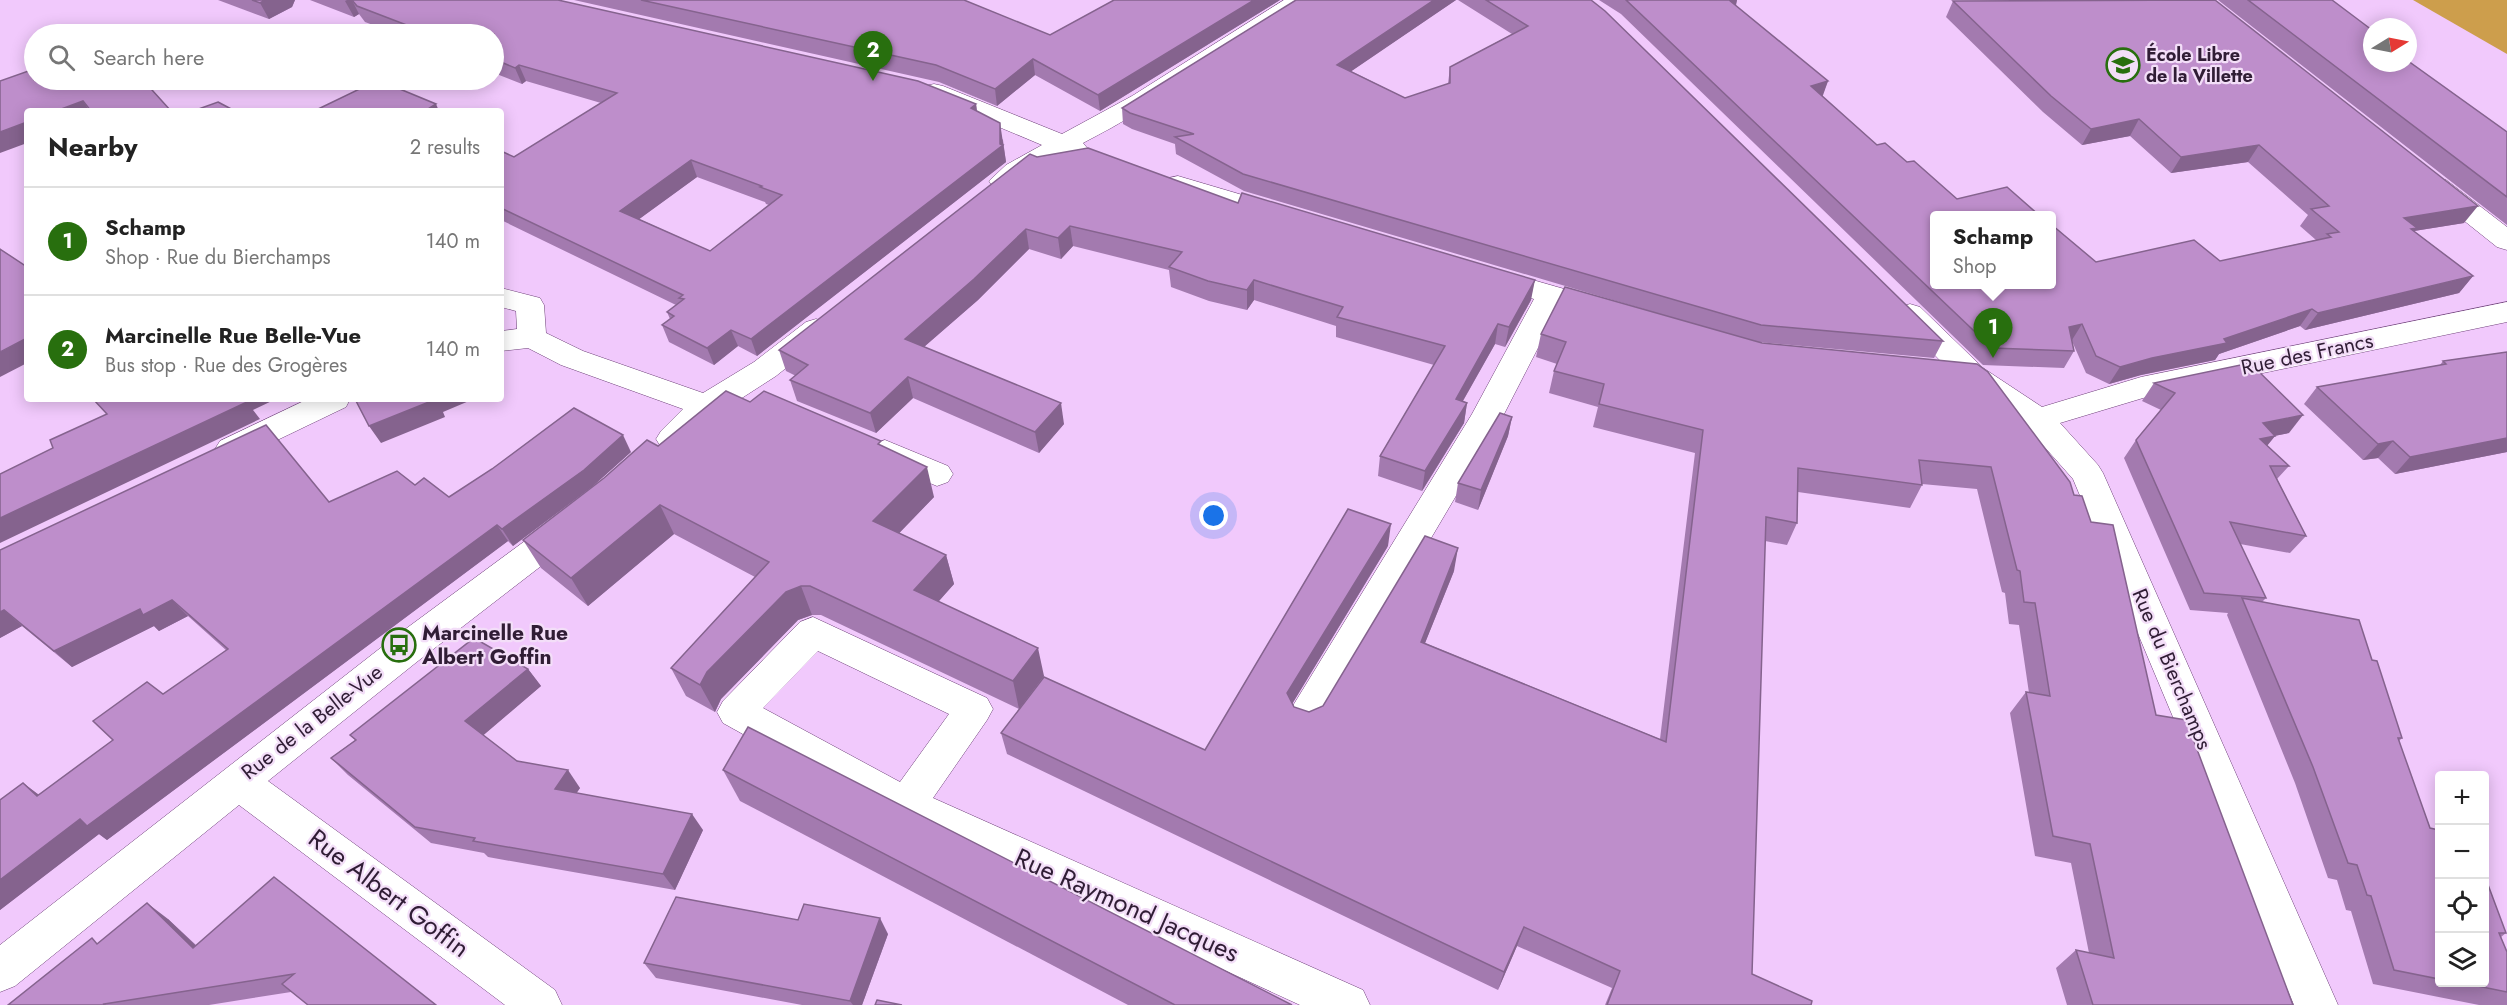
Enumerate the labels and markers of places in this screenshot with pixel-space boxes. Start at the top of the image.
pin: 2 [854,32,892,81]
place label: École Libre de la Villette [2146,42,2253,89]
school or university icon: École Libre de la Villette [2105,47,2141,83]
pin: 1 [1974,308,2012,358]
place label: Marcinelle Rue Albert Goffin [421,618,568,672]
bus stop icon: Marcinelle Rue Albert Goffin [381,627,417,663]

